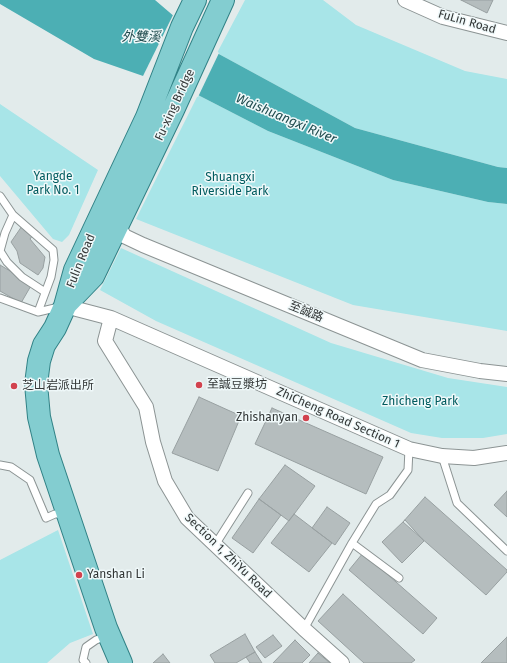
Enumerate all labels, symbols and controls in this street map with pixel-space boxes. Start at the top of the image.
street label: FuLin Road [436,7,498,37]
water label: 外雙溪 [122,29,160,45]
street label: Fu-xing Bridge [152,67,198,143]
water label: Waishuangxi River [233,91,339,147]
park label: Yangde Park No. 1 [26,170,80,198]
park label: Shuangxi Riverside Park [192,171,268,199]
street label: Fulin Road [64,232,98,290]
street label: 至誠路 [287,299,325,325]
place label: 至誠豆漿坊 [207,378,267,392]
place label: 芝山岩派出所 [22,379,94,393]
marker: 至誠豆漿坊 [194,380,204,390]
marker: 芝山岩派出所 [9,381,19,391]
street label: ZhiCheng Road Section 1 [274,384,402,452]
park label: Zhicheng Park [382,395,458,409]
place label: Zhishanyan [236,411,298,425]
marker: Zhishanyan [301,413,311,423]
street label: Section 1, ZhiYu Road [181,511,275,601]
place label: Yanshan Li [87,568,145,582]
marker: Yanshan Li [74,570,84,580]

